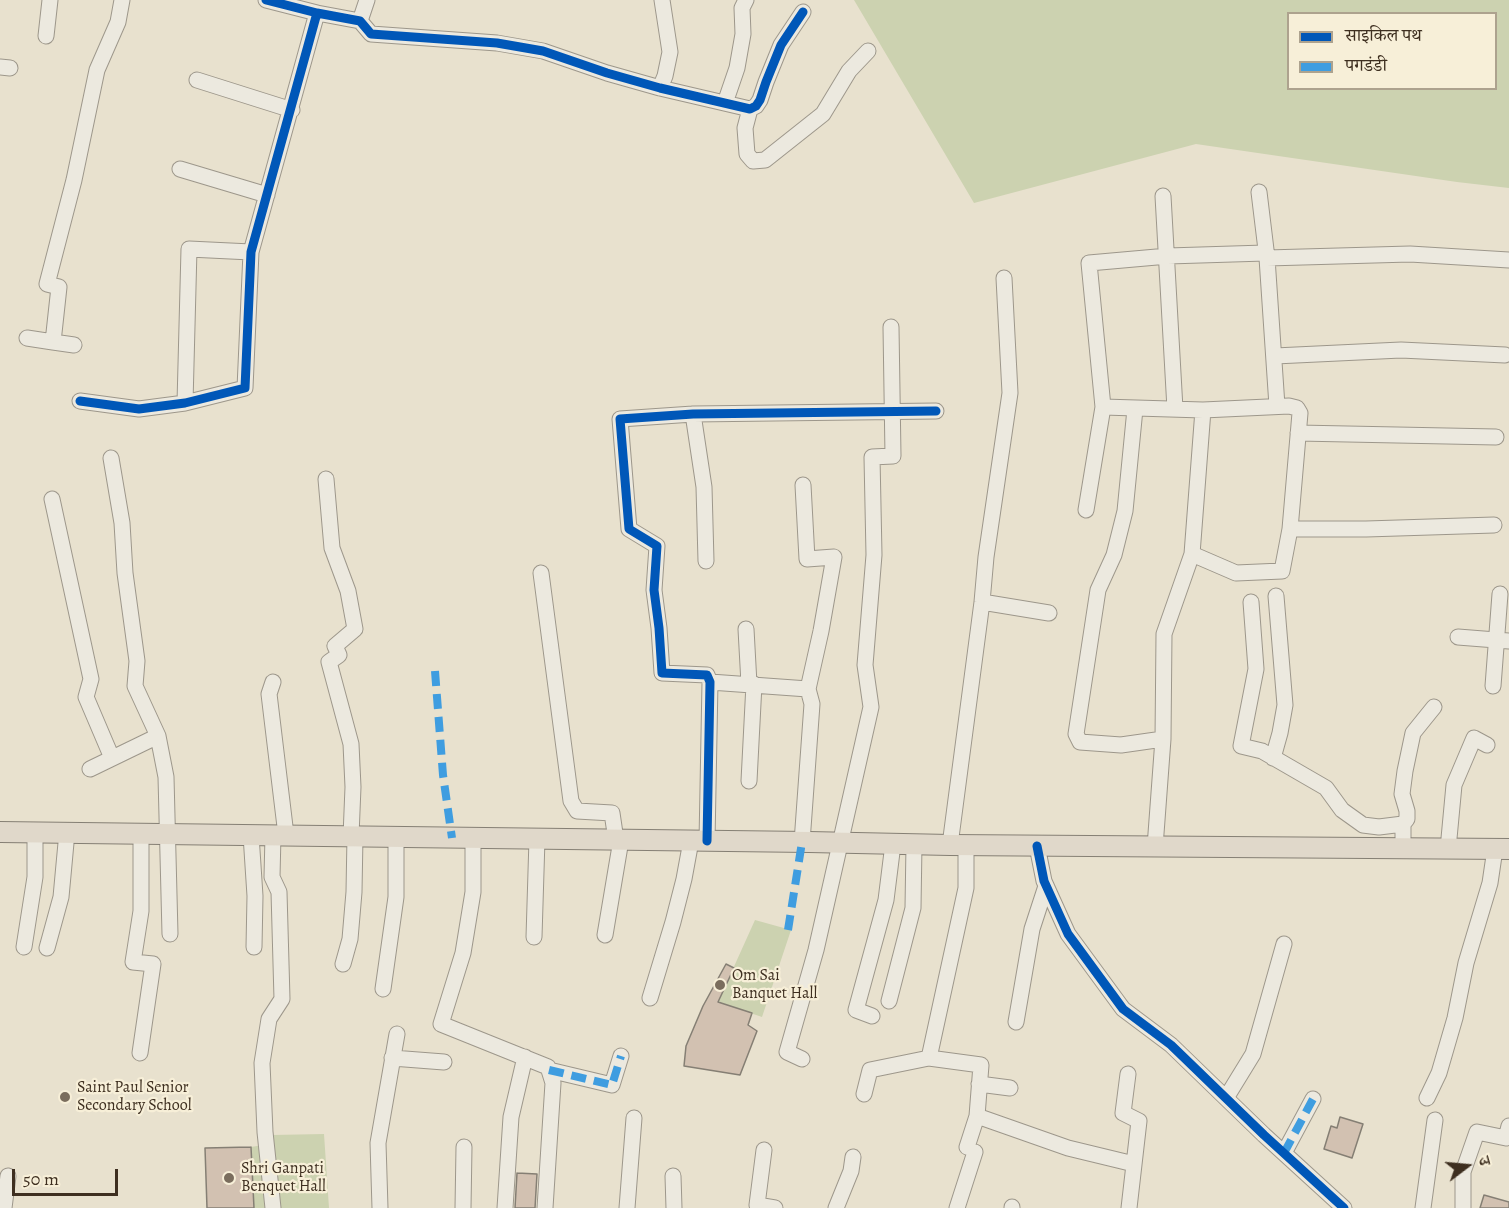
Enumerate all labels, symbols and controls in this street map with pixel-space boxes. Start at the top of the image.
legend [1287,12,1497,90]
text: साइकिल पथ [1345,23,1422,47]
text: पगडंडी [1345,53,1387,77]
place label: Om Sai Banquet Hall [732,966,817,1004]
marker: Om Sai Banquet Hall [713,978,727,992]
place label: Saint Paul Senior Secondary School [77,1078,192,1116]
marker: Saint Paul Senior Secondary School [58,1090,72,1104]
north arrow [1437,1136,1497,1196]
text: उ [1473,1154,1496,1168]
scale bar [15,1157,122,1195]
place label: Shri Ganpati Benquet Hall [241,1159,326,1197]
text: 50 m [23,1167,59,1191]
marker: Shri Ganpati Benquet Hall [222,1171,236,1185]

